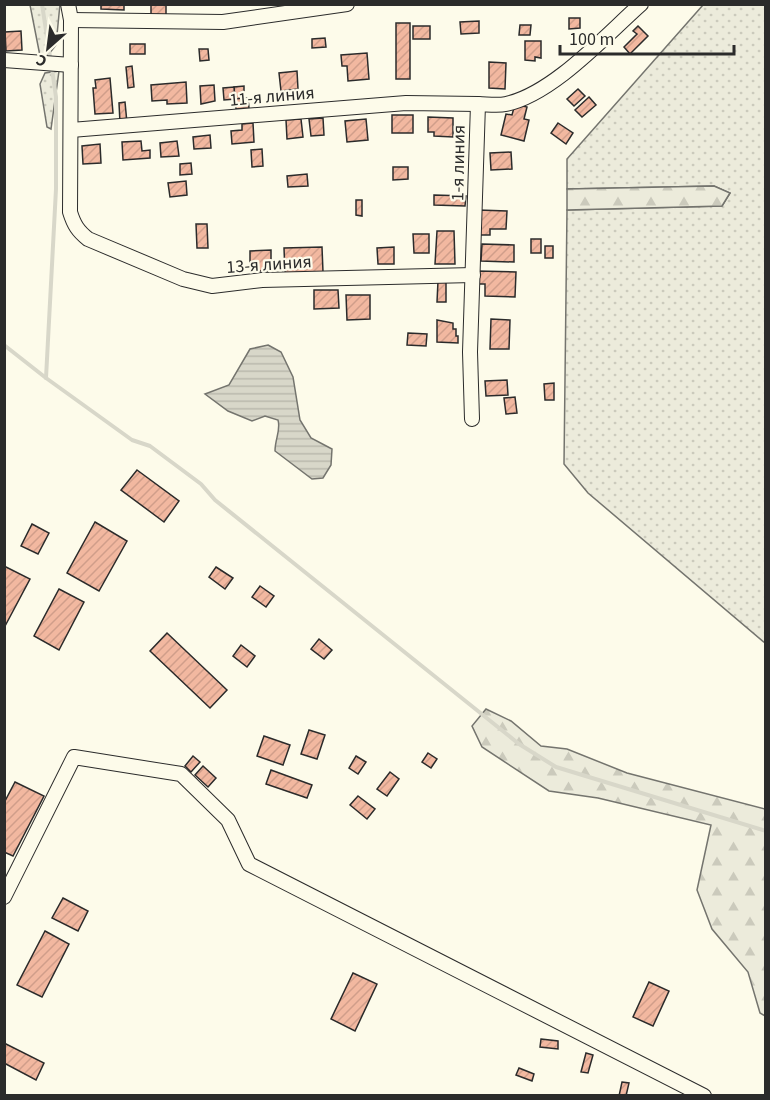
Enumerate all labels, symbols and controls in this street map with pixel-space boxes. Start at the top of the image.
north arrow [18,18,78,78]
scale bar [560,18,734,56]
text: 100 m [569,27,614,52]
text: С [32,48,51,72]
street label: 11-я линия [228,80,316,113]
street label: 1-я линия [445,125,472,201]
street label: 13-я линия [226,249,313,280]

